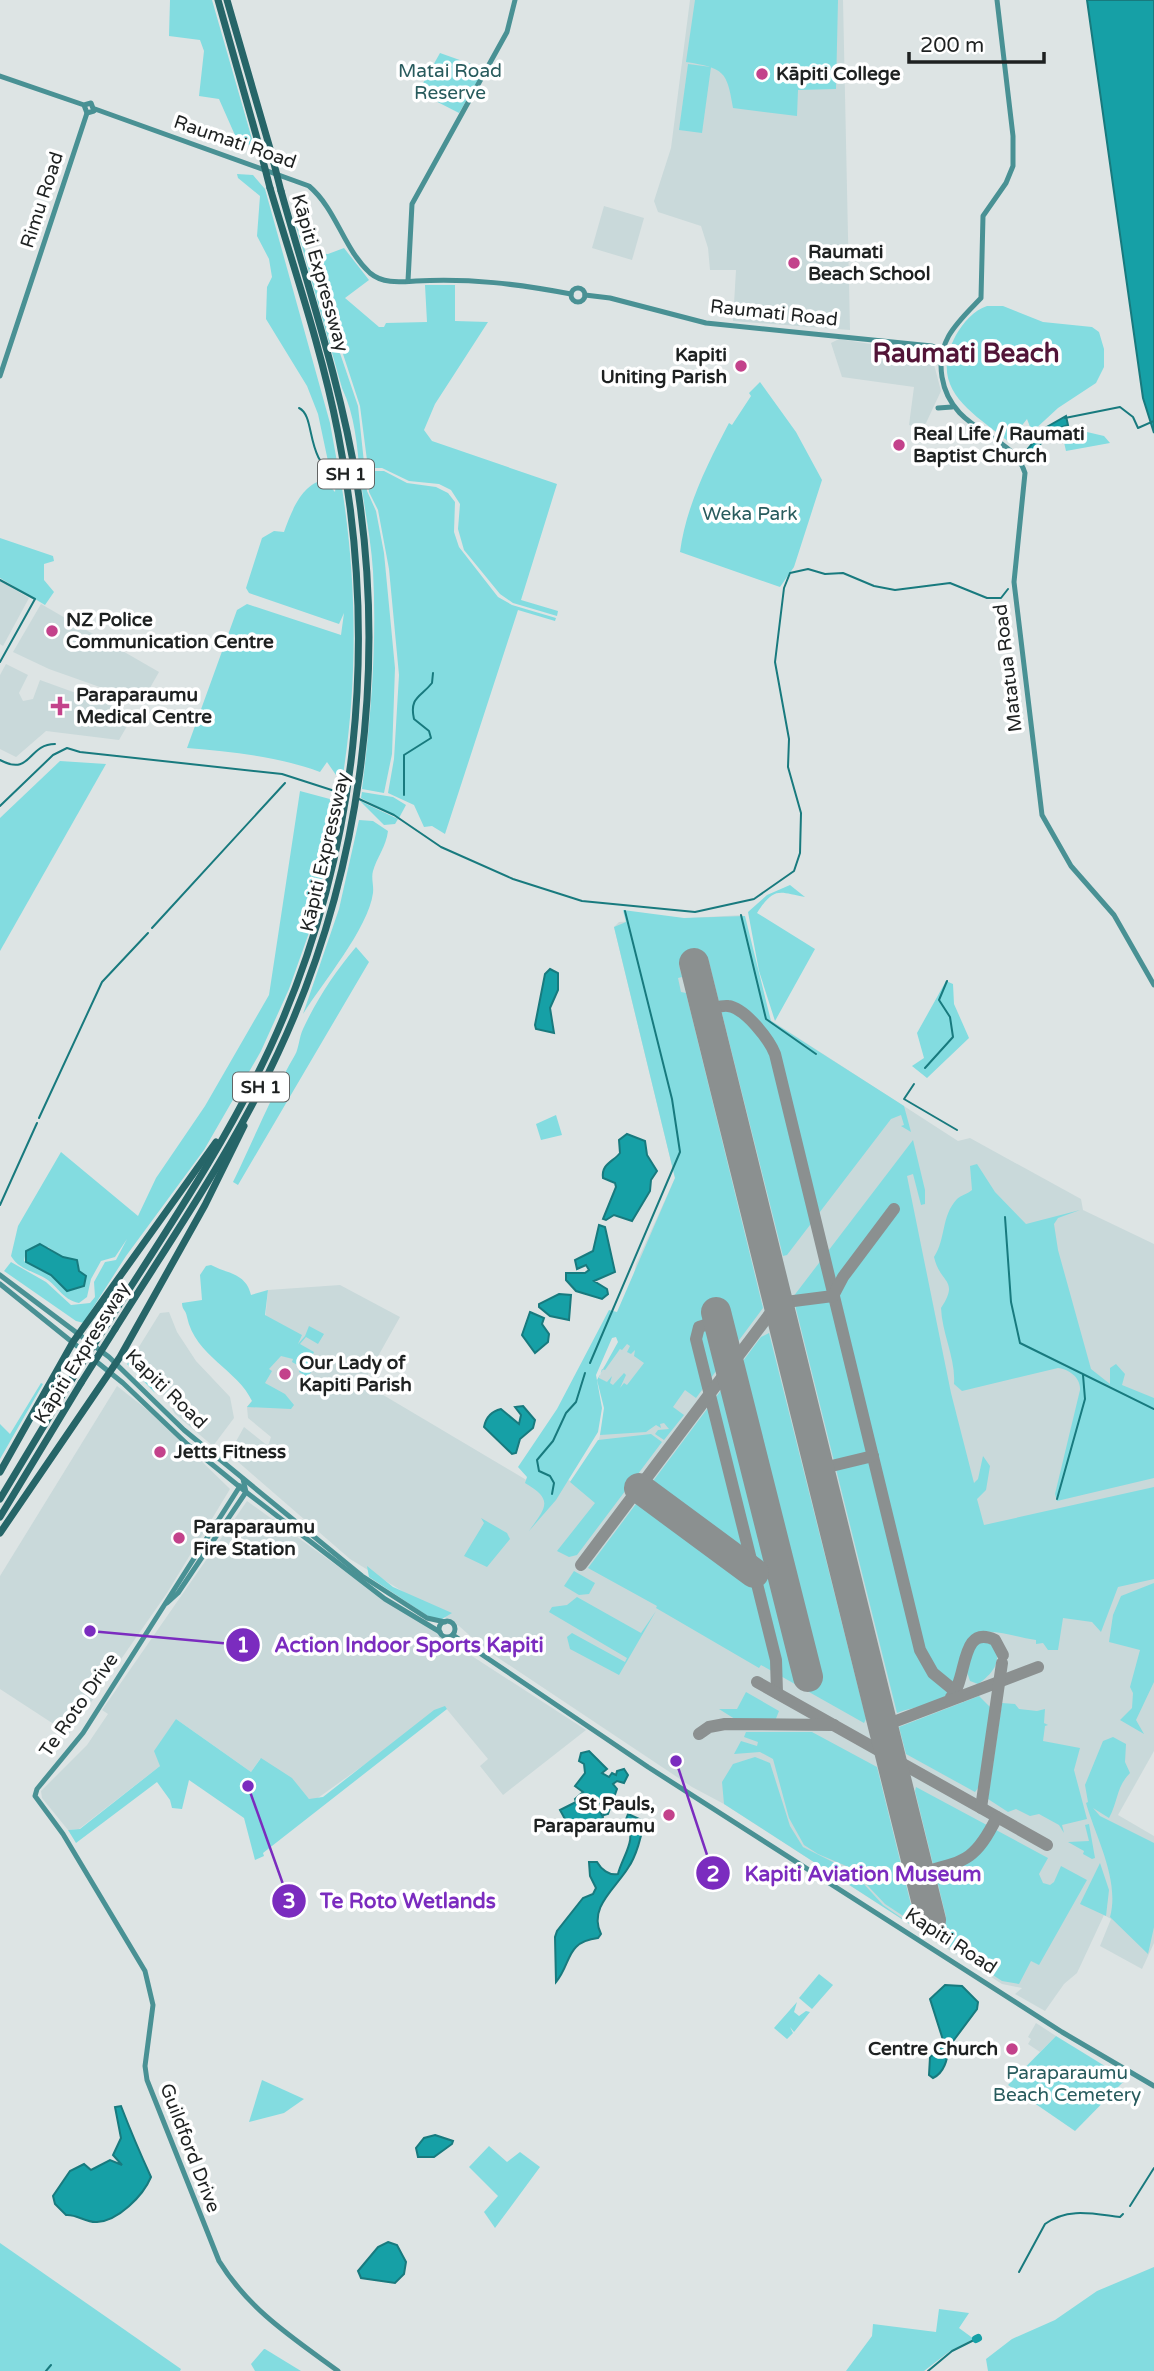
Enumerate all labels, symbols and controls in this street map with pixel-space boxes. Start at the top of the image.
scale bar [909,21,1044,65]
text: 200 m [920,33,984,58]
park label: Matai Road Reserve [398,60,502,104]
place label: Kāpiti College [776,63,901,86]
marker: Kāpiti College [754,66,770,82]
street label: Raumati Road [171,111,299,173]
street label: Rimu Road [16,149,68,251]
street label: Kāpiti Expressway [287,192,353,354]
place label: Raumati Beach School [808,241,930,285]
marker: Raumati Beach School [786,255,802,271]
street label: Raumati Road [709,295,839,331]
district label: Raumati Beach [872,338,1060,369]
place label: Kapiti Uniting Parish [600,344,727,389]
marker: Kapiti Uniting Parish [733,358,749,374]
place label: Real Life / Raumati Baptist Church [913,423,1085,468]
marker: Real Life / Raumati Baptist Church [891,437,907,453]
road number: SH 1 [318,460,374,488]
park label: Weka Park [702,503,798,525]
street label: Matatua Road [989,603,1027,733]
place label: NZ Police Communication Centre [66,609,274,653]
marker: NZ Police Communication Centre [44,623,60,639]
place label: Paraparaumu Medical Centre [76,684,212,728]
marker: Paraparaumu Medical Centre [50,696,70,716]
street label: Kāpiti Expressway [296,770,354,934]
road number: SH 1 [233,1072,289,1102]
street label: Kāpiti Expressway [29,1278,135,1428]
street label: Kapiti Road [121,1345,211,1433]
place label: Our Lady of Kapiti Parish [299,1352,412,1397]
marker: Our Lady of Kapiti Parish [277,1366,293,1382]
place label: Jetts Fitness [173,1441,286,1463]
marker: Jetts Fitness [152,1444,168,1460]
place label: Paraparaumu Fire Station [193,1516,315,1560]
marker: Paraparaumu Fire Station [171,1530,187,1546]
callout: Action Indoor Sports Kapiti [225,1624,558,1666]
text: 1 [236,1633,250,1658]
text: Action Indoor Sports Kapiti [274,1633,544,1658]
street label: Te Roto Drive [35,1649,123,1761]
place label: St Pauls, Paraparaumu [533,1793,655,1838]
marker: St Pauls, Paraparaumu [661,1807,677,1823]
callout: Kapiti Aviation Museum [695,1852,995,1894]
text: 2 [706,1862,720,1887]
text: Kapiti Aviation Museum [745,1862,981,1887]
callout: Te Roto Wetlands [271,1880,510,1922]
text: 3 [282,1889,296,1914]
text: Te Roto Wetlands [319,1889,496,1914]
street label: Kapiti Road [901,1903,1001,1979]
place label: Centre Church [868,2038,998,2060]
marker: Centre Church [1004,2041,1020,2057]
park label: Paraparaumu Beach Cemetery [993,2062,1141,2106]
street label: Guildford Drive [155,2080,225,2216]

